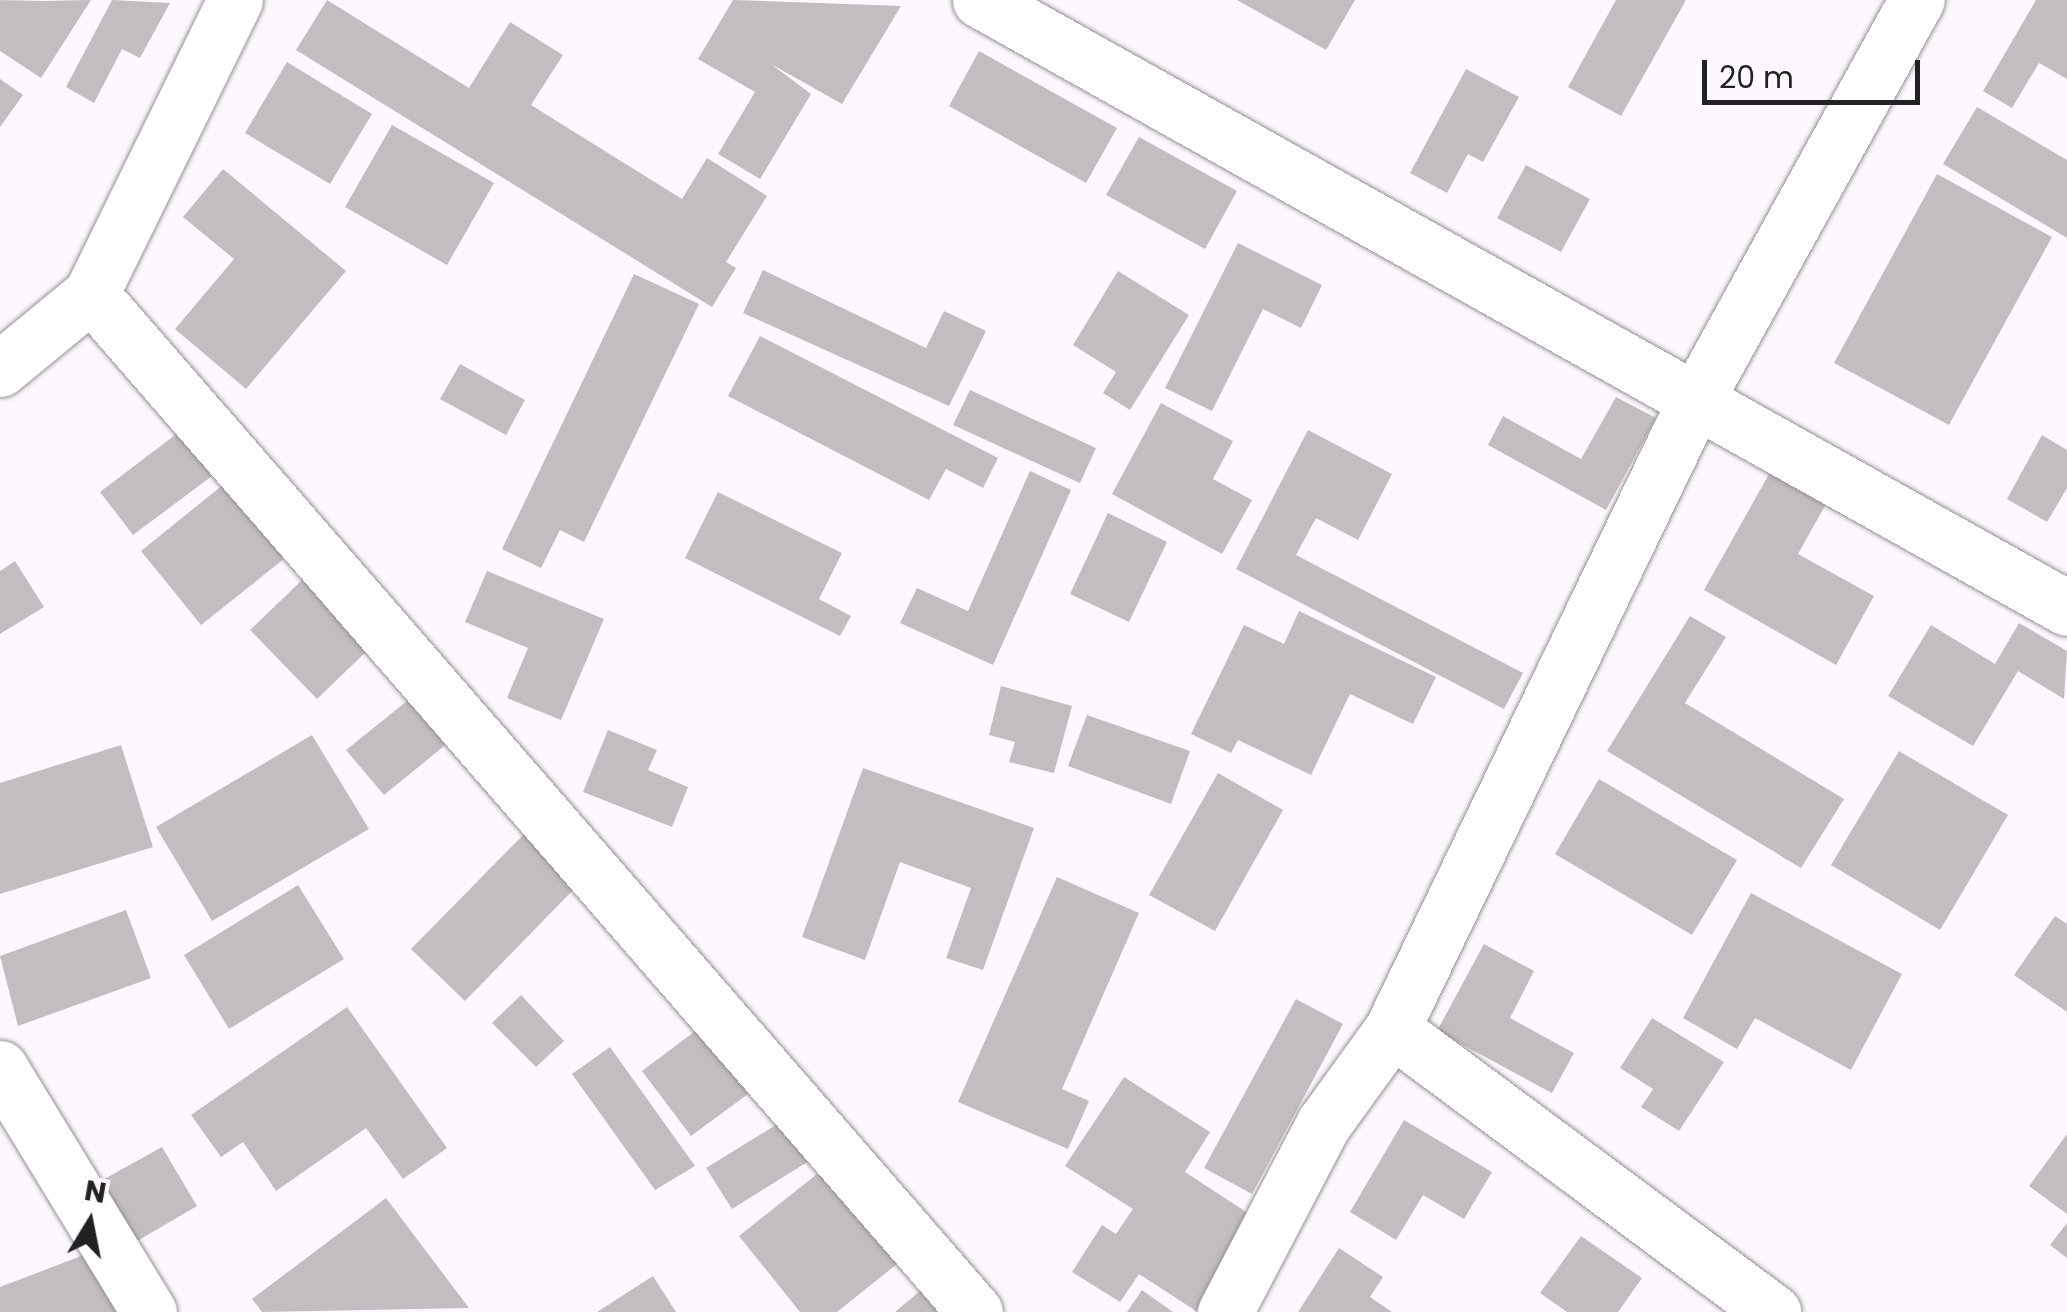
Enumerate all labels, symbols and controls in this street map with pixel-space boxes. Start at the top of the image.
scale bar [1707,40,1924,102]
text: 20 m [1719,56,1794,99]
text: N [82,1171,109,1213]
north arrow [40,1172,140,1272]

